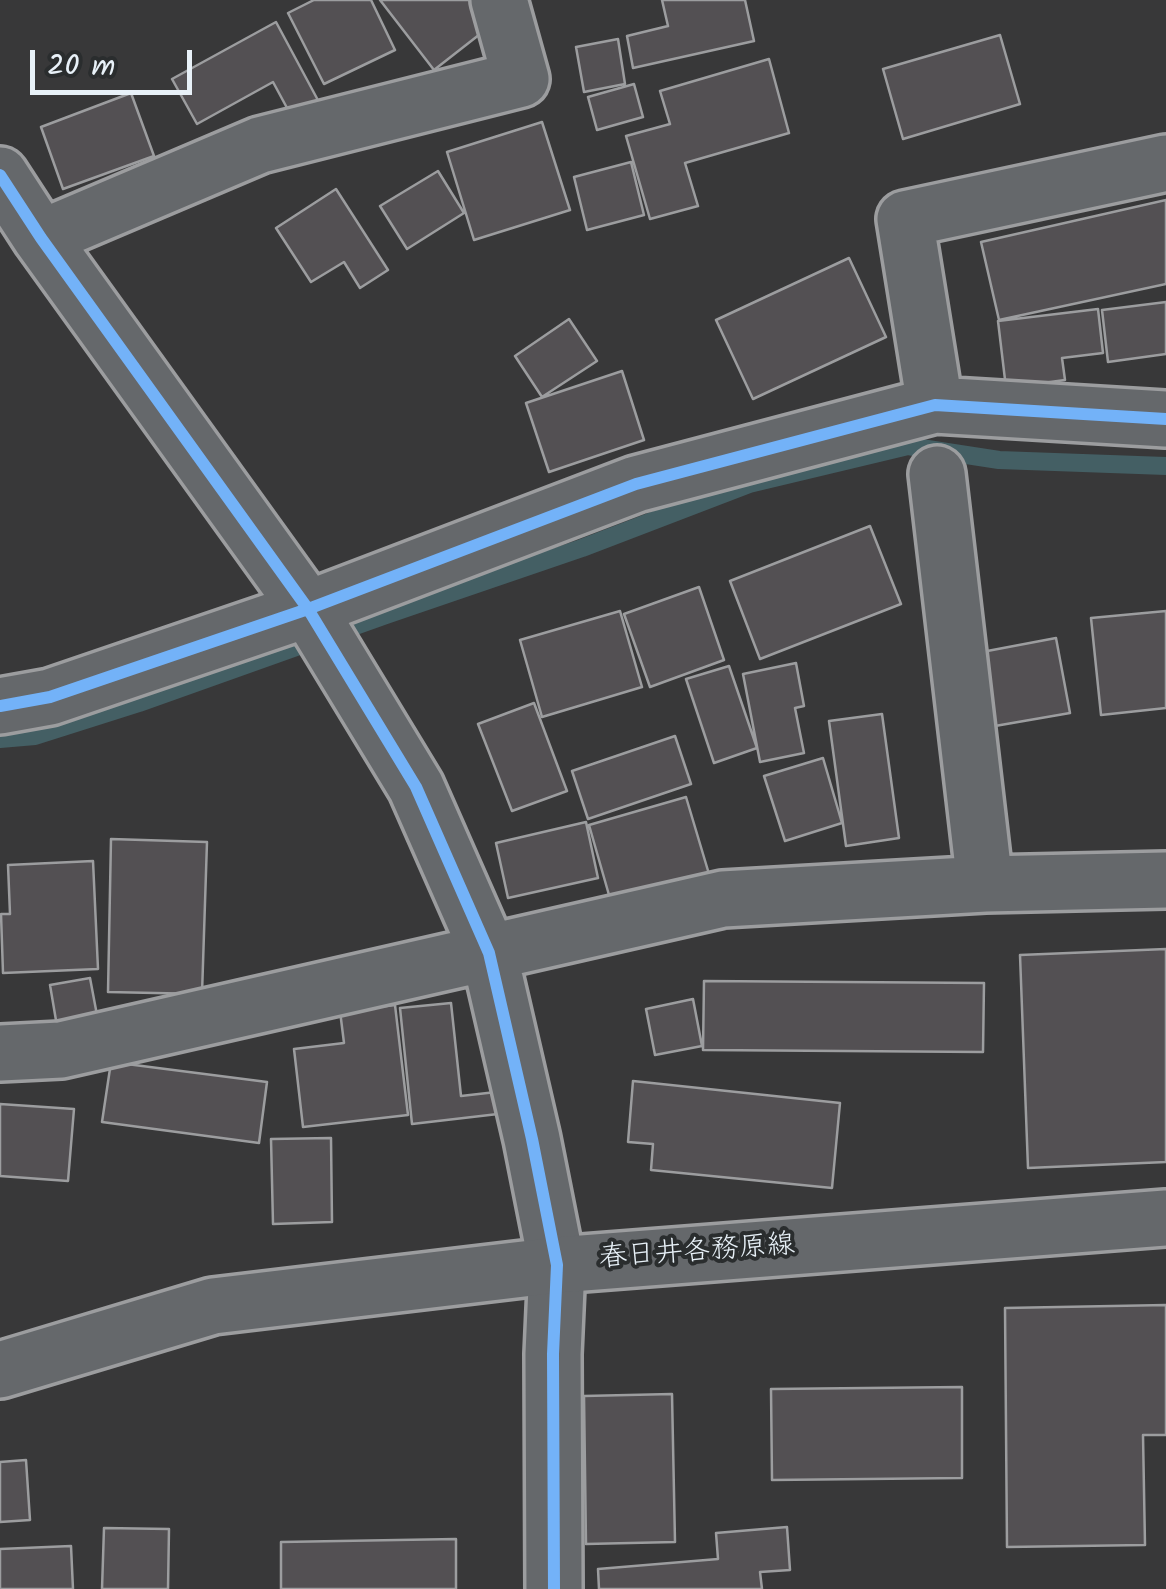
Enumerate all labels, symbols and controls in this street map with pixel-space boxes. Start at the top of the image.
scale bar [35,30,198,92]
text: 20 m [47,43,115,91]
street label: 春日井各務原線 [598,1230,796,1278]

